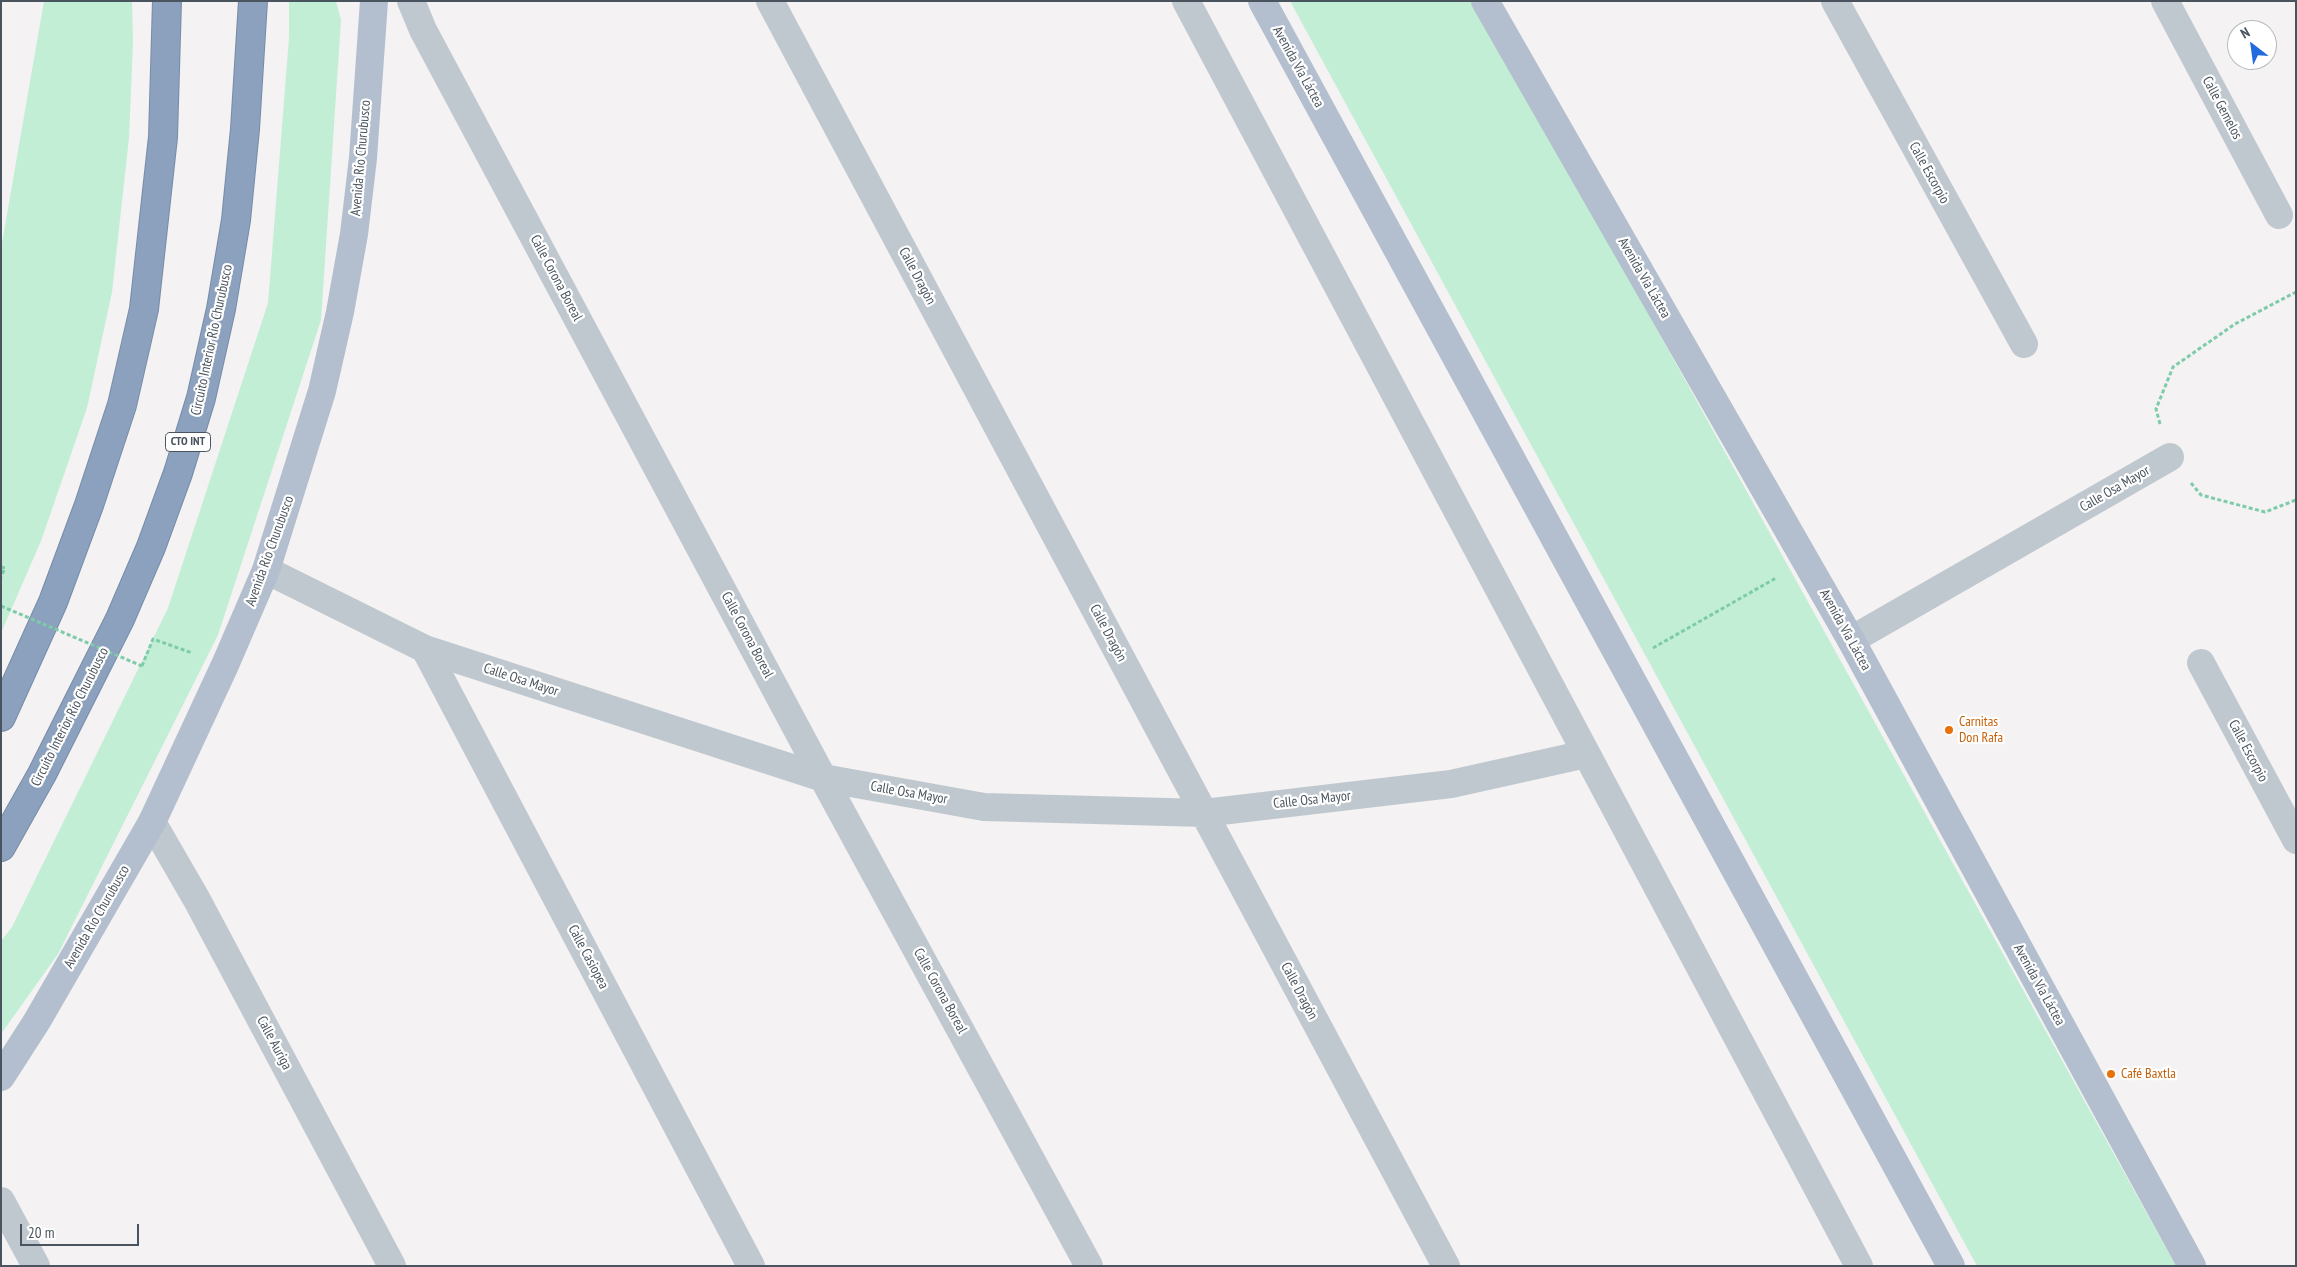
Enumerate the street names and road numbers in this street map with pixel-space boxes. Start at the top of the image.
street label: Avenida Vía Láctea [1269,23,1327,111]
street label: Calle Gemelos [2198,74,2246,142]
street label: Avenida Río Churubusco [348,99,374,217]
street label: Calle Escorpio [1905,139,1953,207]
street label: Calle Corona Boreal [526,232,586,324]
street label: Avenida Vía Láctea [1614,235,1674,321]
street label: Calle Dragón [895,245,939,307]
street label: Circuito Interior Río Churubusco [188,263,236,417]
road number: CTO INT [166,432,210,452]
street label: Calle Osa Mayor [2077,462,2153,516]
street label: Avenida Río Churubusco [242,494,298,608]
street label: Avenida Vía Láctea [1816,586,1874,674]
street label: Calle Corona Boreal [717,589,777,681]
street label: Calle Dragón [1086,602,1130,664]
street label: Circuito Interior Río Churubusco [28,645,112,789]
street label: Calle Osa Mayor [481,660,561,700]
street label: Calle Escorpio [2225,717,2271,785]
street label: Calle Osa Mayor [869,778,949,808]
street label: Calle Osa Mayor [1272,788,1352,812]
street label: Avenida Río Churubusco [61,862,133,972]
street label: Calle Casiopea [564,922,612,992]
street label: Avenida Vía Láctea [2010,941,2068,1029]
street label: Calle Corona Boreal [910,945,970,1037]
street label: Calle Dragón [1277,960,1321,1022]
street label: Calle Auriga [253,1013,295,1073]

